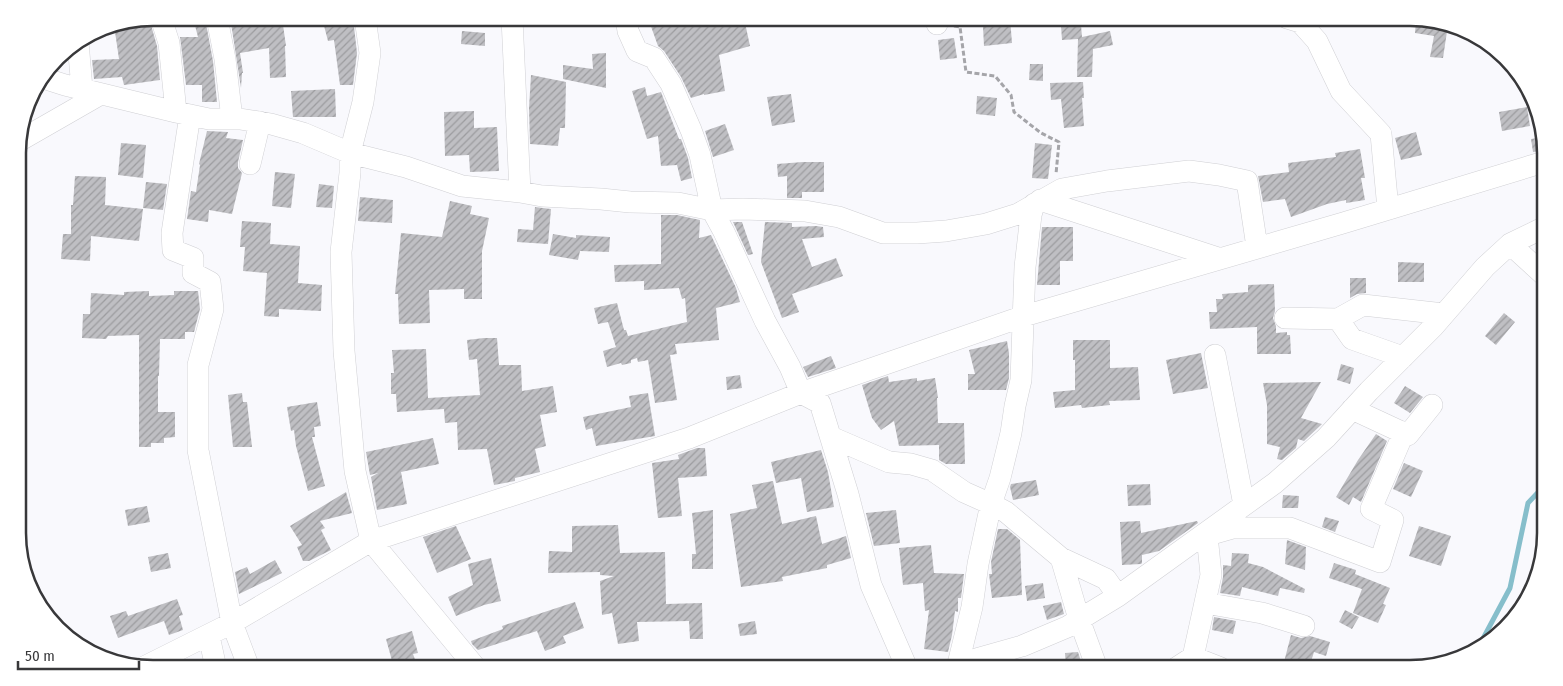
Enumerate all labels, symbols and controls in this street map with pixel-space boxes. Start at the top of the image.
scale bar [18,638,139,670]
text: 50 m [25,647,55,665]

